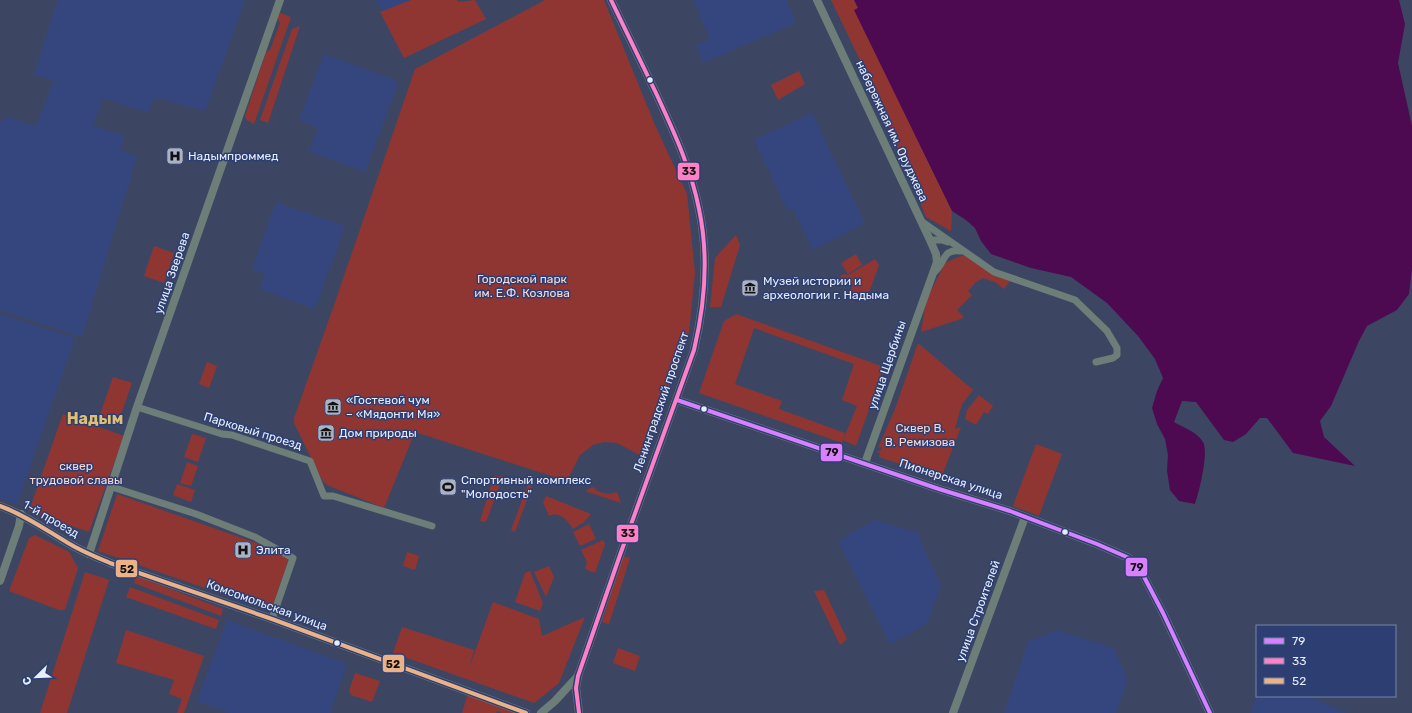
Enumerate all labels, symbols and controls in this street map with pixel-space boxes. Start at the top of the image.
street label: набережная им. Оруджева [853,58,931,204]
unlabelled marker [645,75,655,85]
hospital icon: Надымпроммед [165,146,185,166]
place label: Надымпроммед [188,149,279,163]
line badge: 33 [677,162,700,181]
text: 33 [682,165,696,178]
street label: улица Зверева [151,230,193,316]
park label: Городской парк им. Е.Ф. Козлова [474,272,570,300]
place label: Музей истории и археологии г. Надыма [763,274,889,302]
museum icon: Музей истории и археологии г. Надыма [740,278,760,298]
street label: улица Щербины [865,319,909,411]
street label: Ленинградский проспект [630,330,692,474]
place label: «Гостевой чум – «Мядонти Мя» [346,393,440,421]
museum icon: «Гостевой чум – «Мядонти Мя» [323,397,343,417]
unlabelled marker [699,404,709,414]
district label: Надым [67,409,123,428]
street label: Парковый проезд [202,409,304,453]
park label: Сквер В. В. Ремизова [885,421,955,449]
museum icon: Дом природы [316,423,336,443]
place label: Дом природы [339,426,417,440]
line badge: 79 [820,443,843,462]
text: 79 [825,446,839,459]
street label: Пионерская улица [898,456,1004,502]
park label: сквер трудовой славы [29,459,123,487]
place label: Спортивный комплекс "Молодость" [461,473,592,501]
sports icon: Спортивный комплекс "Молодость" [438,477,458,497]
street label: 1-й проезд [20,497,82,541]
line badge: 33 [616,524,639,543]
text: 33 [621,527,635,540]
unlabelled marker [1060,527,1070,537]
hospital icon: Элита [233,540,253,560]
place label: Элита [256,543,291,557]
line badge: 79 [1125,557,1148,577]
street label: улица Строителей [953,558,1003,664]
line badge: 52 [115,559,138,578]
text: 79 [1130,561,1144,574]
text: 52 [120,563,134,576]
street label: Комсомольская улица [205,577,329,633]
legend [1256,625,1396,697]
text: 79 [1292,634,1305,648]
unlabelled marker [332,638,342,648]
line badge: 52 [382,654,405,673]
text: 33 [1292,654,1306,668]
north arrow [16,657,56,697]
text: 52 [386,658,400,671]
text: С [20,674,35,687]
text: 52 [1292,674,1306,688]

